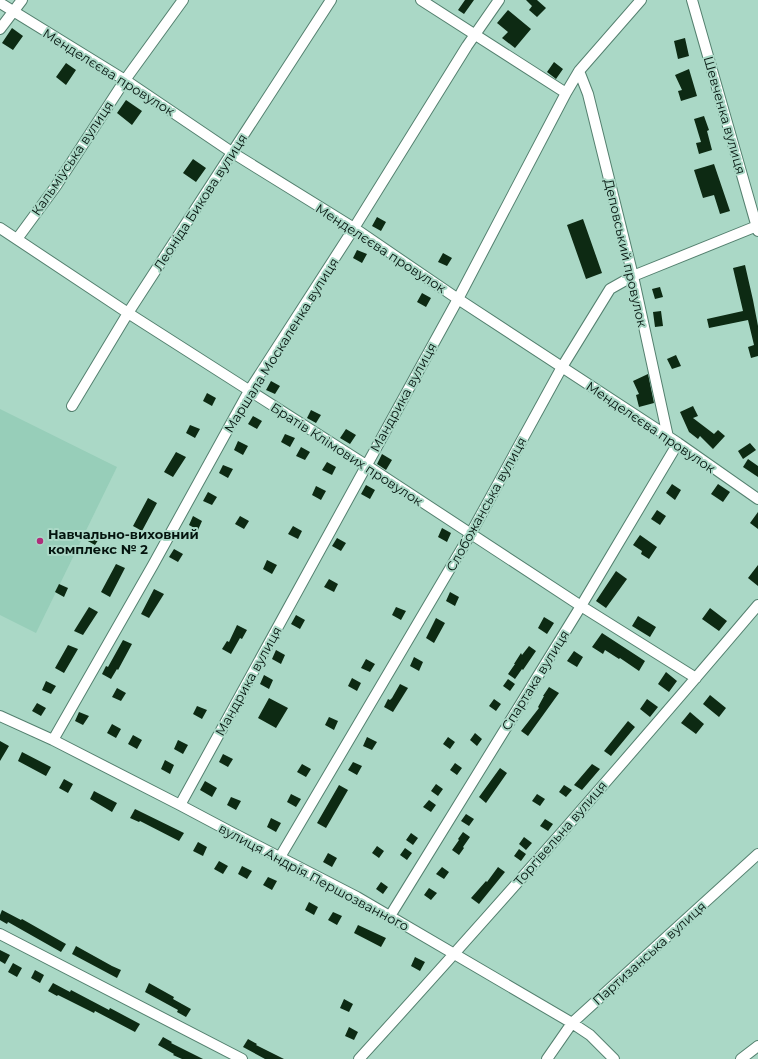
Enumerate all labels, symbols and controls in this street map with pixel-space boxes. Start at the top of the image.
street label: Менделєєва провулок [40,25,178,119]
street label: Шевченка вулиця [701,54,749,176]
street label: Кальміуська вулиця [28,98,116,218]
street label: Леоніда Бикова вулиця [150,131,250,273]
street label: Деповський провулок [601,177,651,329]
street label: Менделєєва провулок [313,200,450,296]
street label: Маршала Москаленка вулиця [220,255,342,435]
street label: Мандрика вулиця [366,340,440,454]
street label: Менделєєва провулок [583,378,719,476]
street label: Братів Клімових провулок [268,399,426,509]
street label: Слобожанська вулиця [442,434,530,574]
place label: Навчально-виховний комплекс № 2 [48,526,199,557]
marker: Навчально-виховний комплекс № 2 [35,536,45,546]
street label: Мандрика вулиця [211,624,285,738]
street label: Спартака вулиця [498,627,572,733]
street label: Торгівельна вулиця [510,777,610,889]
street label: вулиця Андрія Першозванного [216,820,412,934]
street label: Партизанська вулиця [589,898,709,1008]

